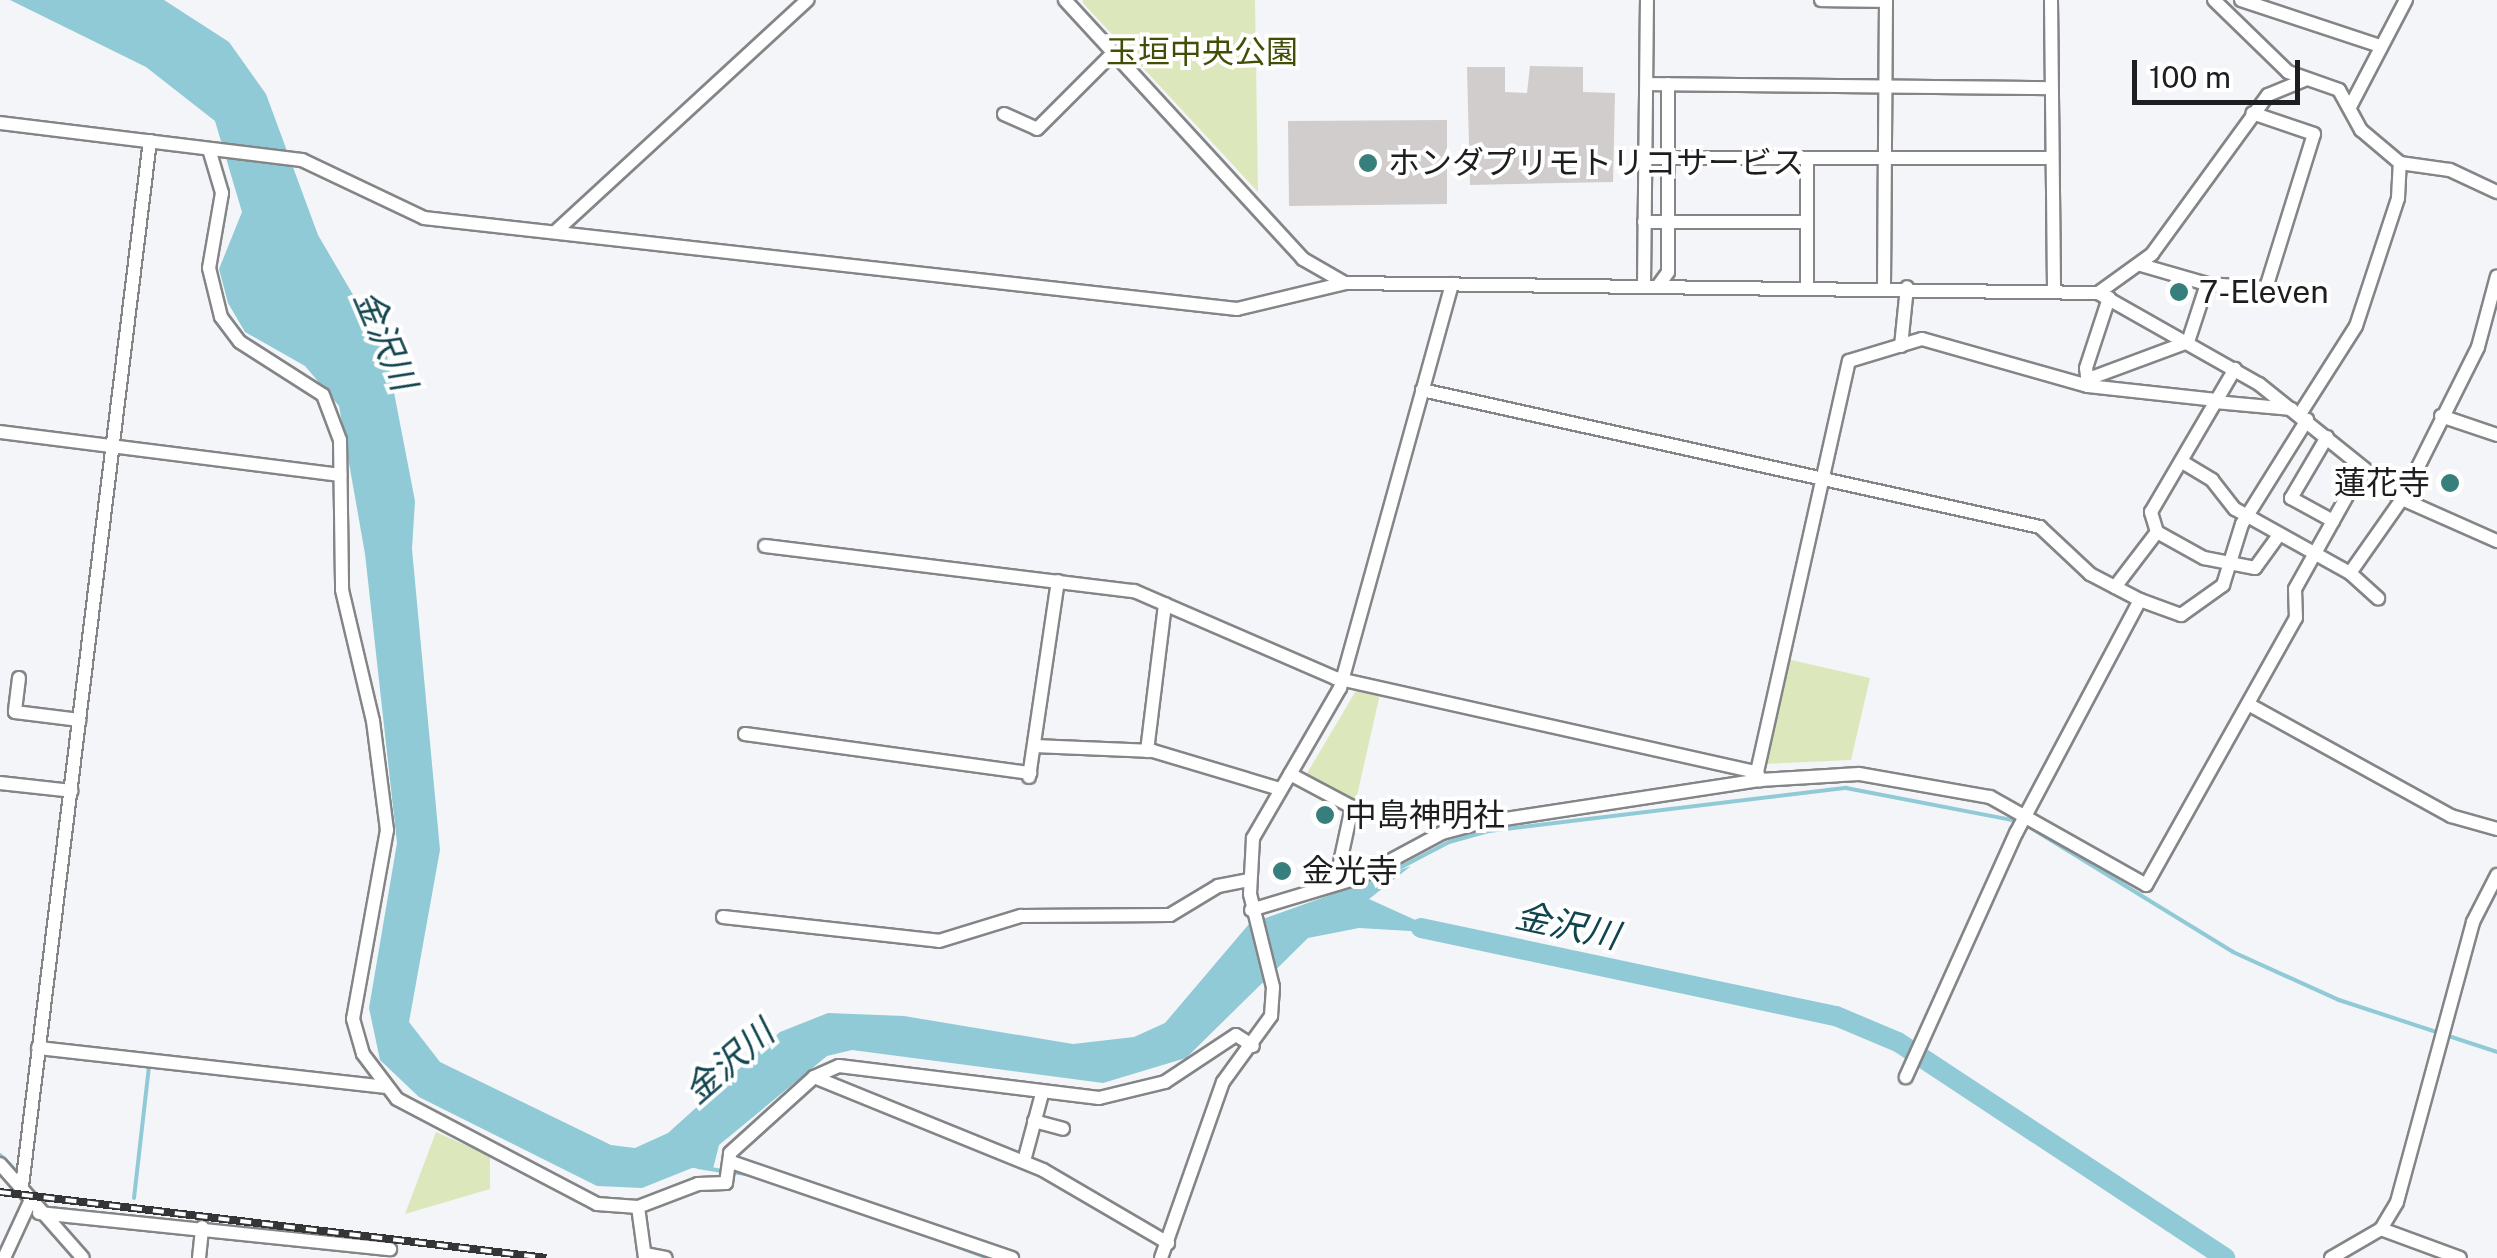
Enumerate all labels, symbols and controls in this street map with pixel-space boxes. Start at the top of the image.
park label: 玉垣中央公園 [1106,33,1298,71]
scale bar [2137,40,2304,102]
text: 100 m [2149,59,2231,95]
place label: ホンダプリモトリコサービス [1388,144,1804,182]
marker: ホンダプリモトリコサービス [1357,152,1379,174]
place label: 7-Eleven [2199,273,2329,311]
marker: 7-Eleven [2168,281,2190,303]
water label: 金沢川 [345,283,425,397]
place label: 蓮花寺 [2334,464,2430,502]
marker: 蓮花寺 [2439,472,2461,494]
place label: 中島神明社 [1345,796,1505,834]
marker: 中島神明社 [1314,804,1336,826]
place label: 金光寺 [1302,852,1398,890]
marker: 金光寺 [1271,860,1293,882]
water label: 金沢川 [1511,895,1623,957]
water label: 金沢川 [676,1012,782,1112]

